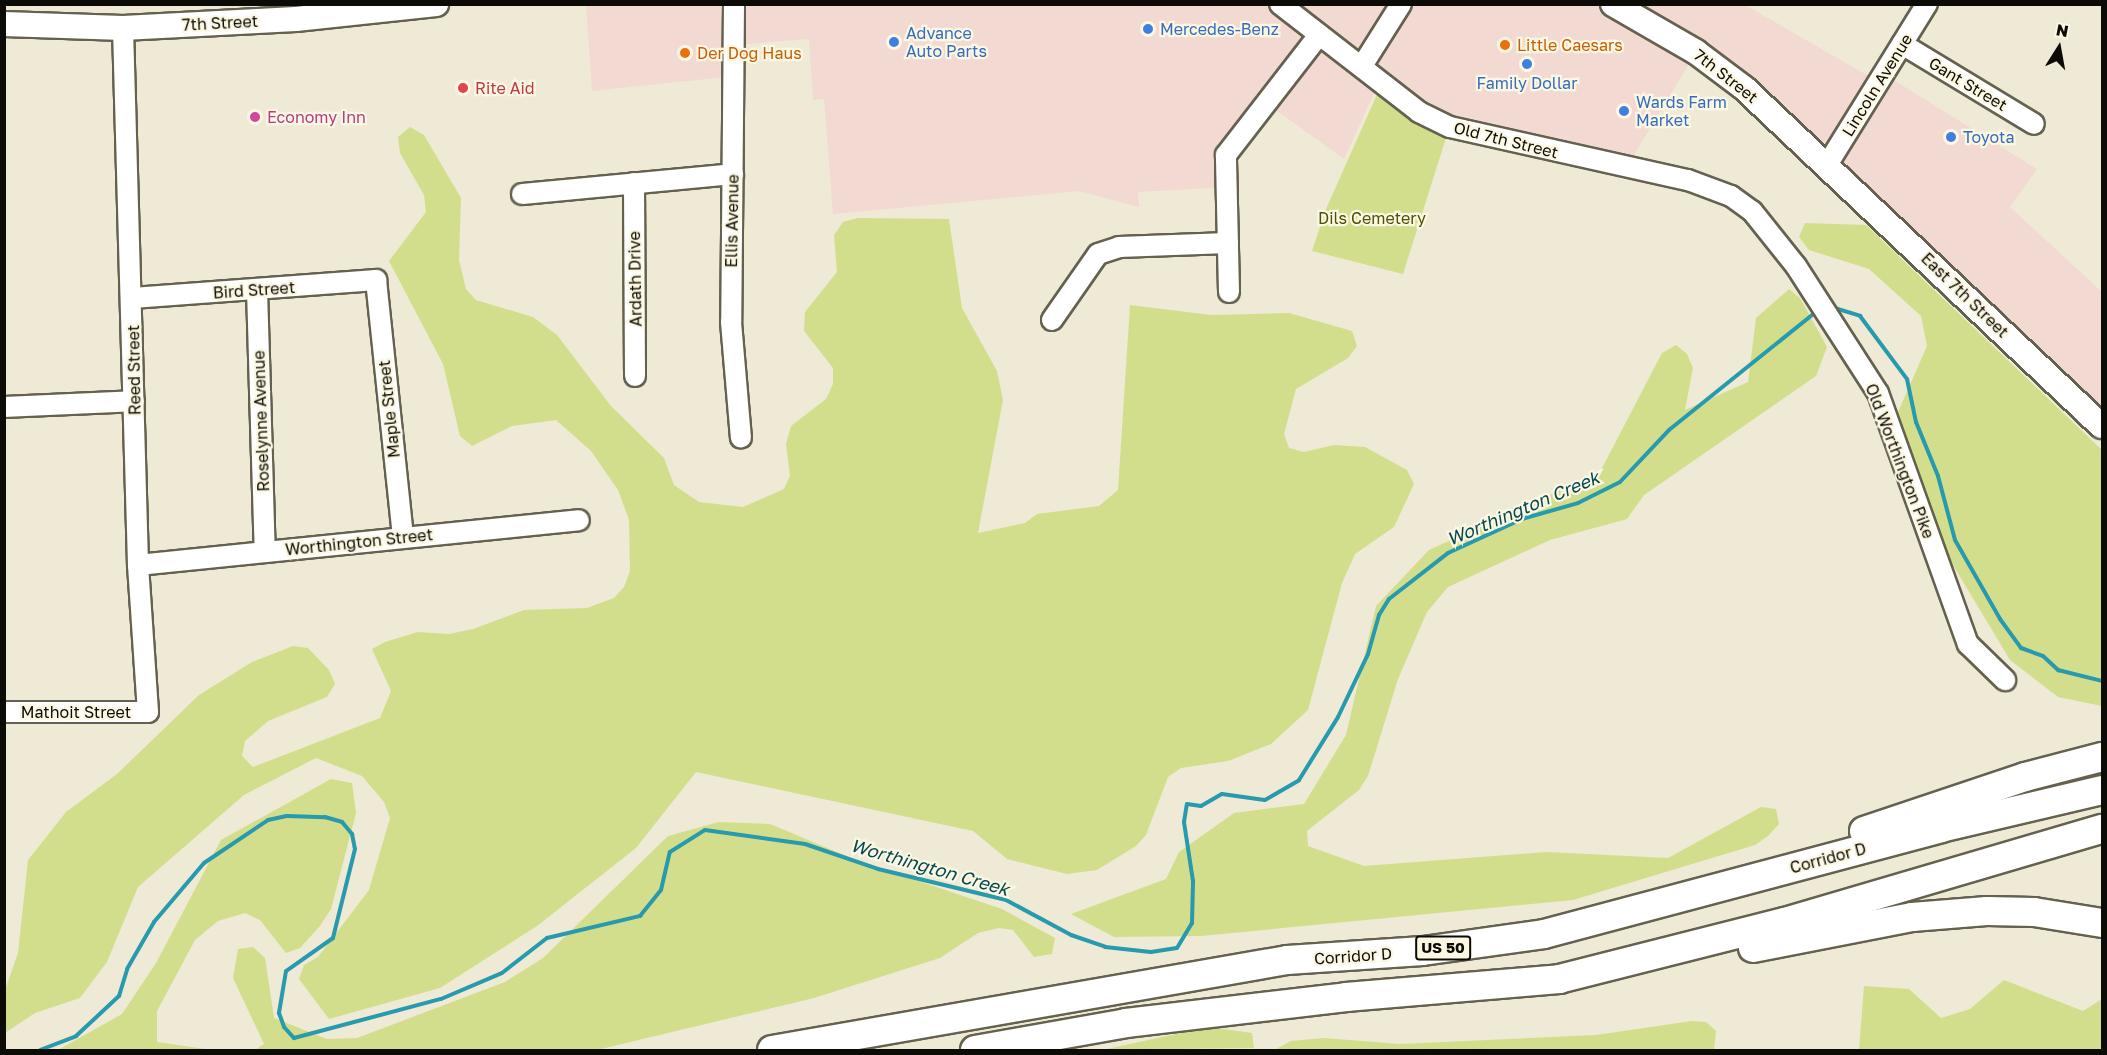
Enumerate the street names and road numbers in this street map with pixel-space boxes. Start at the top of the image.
street label: 7th Street [182,11,258,35]
street label: Lincoln Avenue [1838,30,1916,140]
street label: 7th Street [1690,45,1762,107]
street label: Gant Street [1925,53,2011,115]
street label: Old 7th Street [1452,118,1560,162]
street label: Ellis Avenue [722,174,742,268]
street label: Ardath Drive [625,231,645,327]
street label: East 7th Street [1917,249,2013,341]
street label: Bird Street [212,278,296,302]
street label: Reed Street [124,325,144,415]
street label: Roselynne Avenue [249,350,273,492]
street label: Maple Street [374,359,404,459]
street label: Old Worthington Pike [1862,381,1938,541]
street label: Worthington Street [284,525,434,559]
street label: Mathoit Street [21,702,131,722]
street label: Corridor D [1788,839,1868,877]
road number: US 50 [1414,936,1472,960]
street label: Corridor D [1313,944,1393,968]

